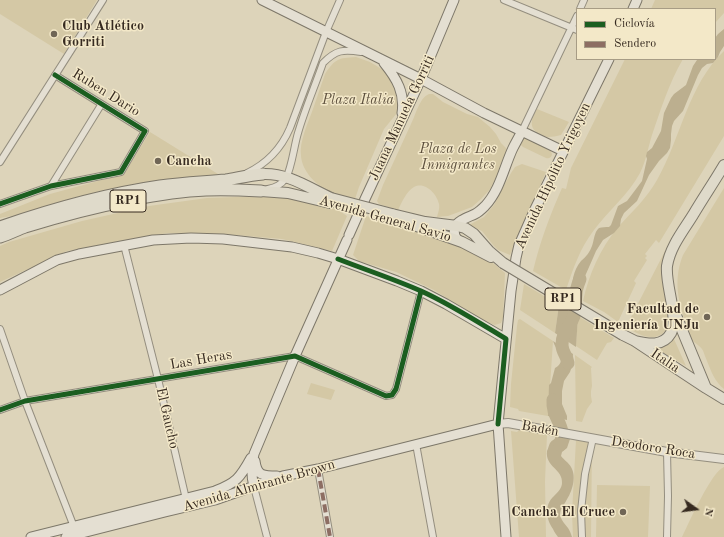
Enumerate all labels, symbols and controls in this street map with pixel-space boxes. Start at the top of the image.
legend [576,8,716,60]
place label: Club Atlético Gorriti [62,18,144,50]
text: Ciclovía [614,18,655,30]
marker: Club Atlético Gorriti [49,29,59,39]
text: Sendero [614,38,656,50]
street label: Juana Manuela Gorriti [366,53,438,183]
street label: Ruben Dario [69,66,143,120]
park label: Plaza Italia [322,92,394,108]
street label: Avenida Hipólito Yrigoyen [512,100,594,252]
park label: Plaza de Los Inmigrantes [419,141,497,174]
place label: Cancha [166,153,212,169]
marker: Cancha [153,156,163,166]
road number: RP1 [110,190,146,212]
street label: Avenida General Savio [317,192,453,246]
road number: RP1 [545,288,581,310]
place label: Facultad de Ingeniería UNJu [594,301,699,334]
marker: Facultad de Ingeniería UNJu [702,312,712,322]
street label: Italia [647,345,683,377]
street label: Las Heras [169,346,233,374]
street label: El Gaucho [152,386,182,450]
street label: Badén [520,417,560,441]
street label: Deodoro Roca [610,433,696,463]
street label: Avenida Almirante Brown [181,456,337,516]
north arrow [676,489,716,529]
place label: Cancha El Cruce [511,504,615,520]
marker: Cancha El Cruce [618,507,628,517]
text: N [702,507,714,517]

